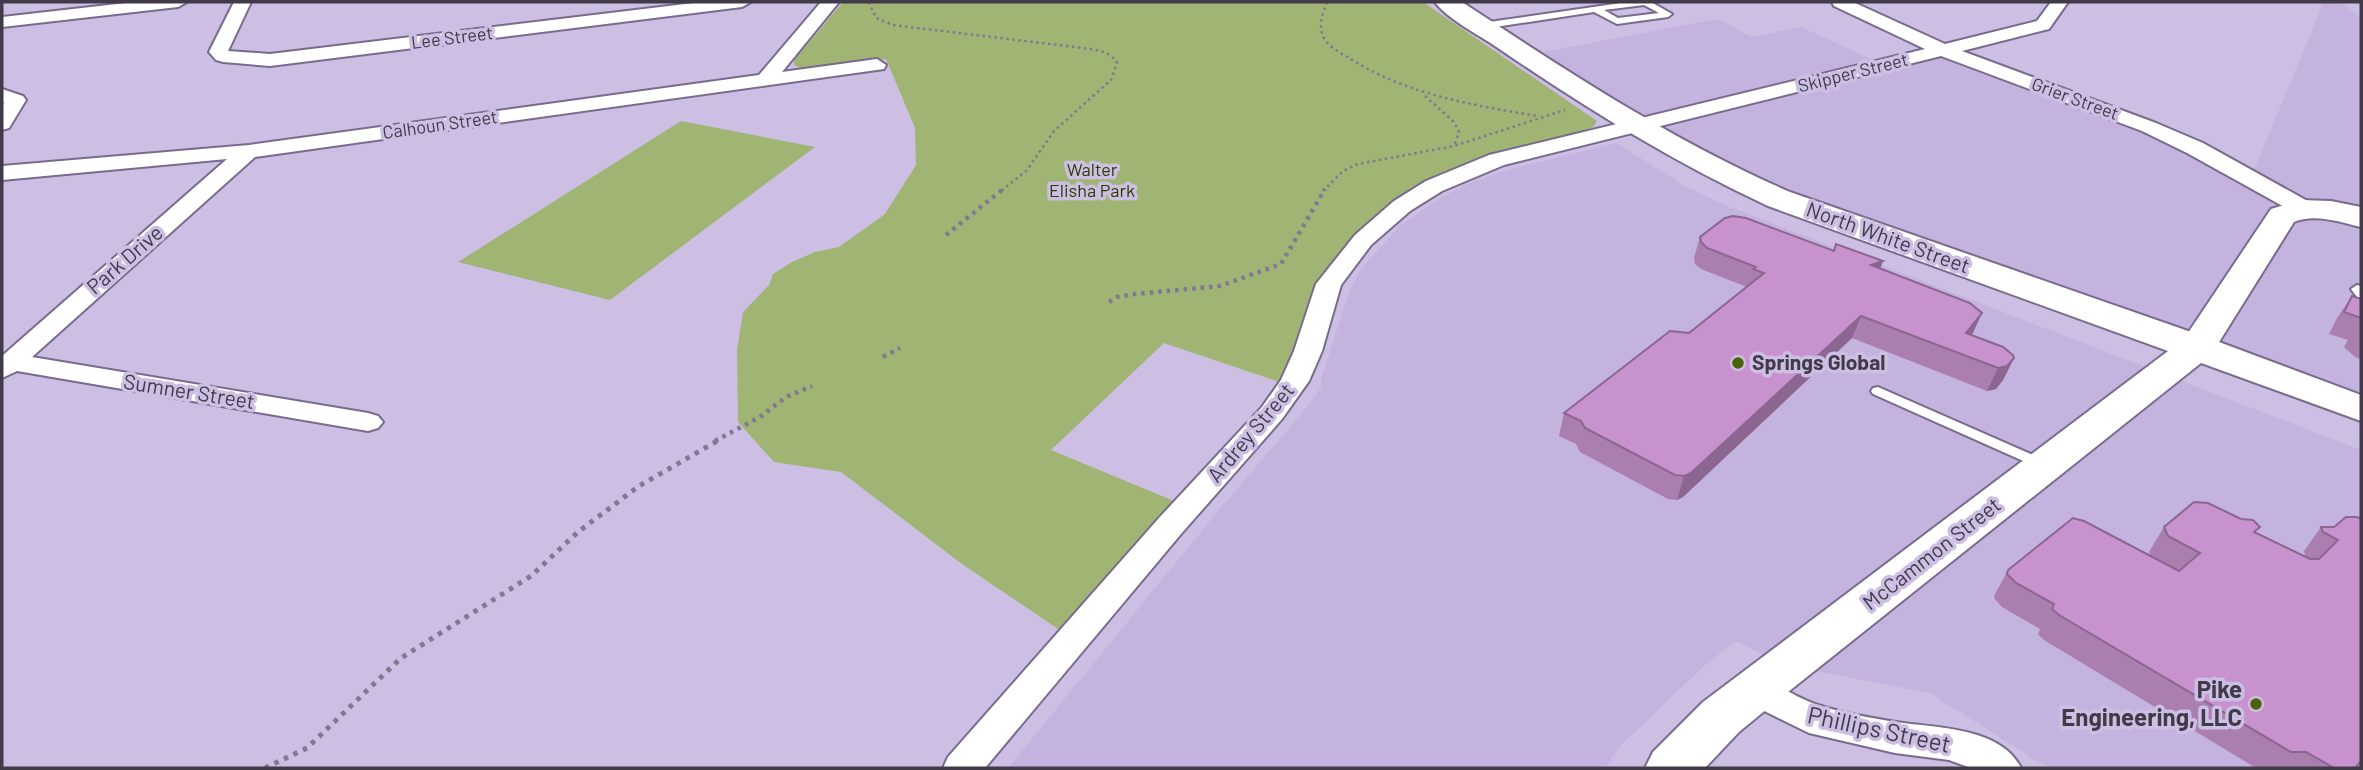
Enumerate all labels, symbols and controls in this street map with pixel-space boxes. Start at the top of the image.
street label: Lee Street [410,21,494,53]
street label: Skipper Street [1795,48,1910,96]
street label: Grier Street [2029,72,2122,124]
street label: Calhoun Street [381,105,499,143]
park label: Walter Elisha Park [1049,158,1135,201]
street label: North White Street [1803,195,1974,278]
street label: Park Drive [81,219,167,299]
place label: Springs Global [1752,349,1885,374]
marker: Springs Global [1730,355,1746,371]
street label: Sumner Street [122,368,257,413]
street label: Ardrey Street [1201,377,1298,487]
street label: McCammon Street [1857,491,2005,614]
place label: Pike Engineering, LLC [2061,674,2242,731]
marker: Pike Engineering, LLC [2248,696,2264,712]
street label: Phillips Street [1805,699,1954,758]

